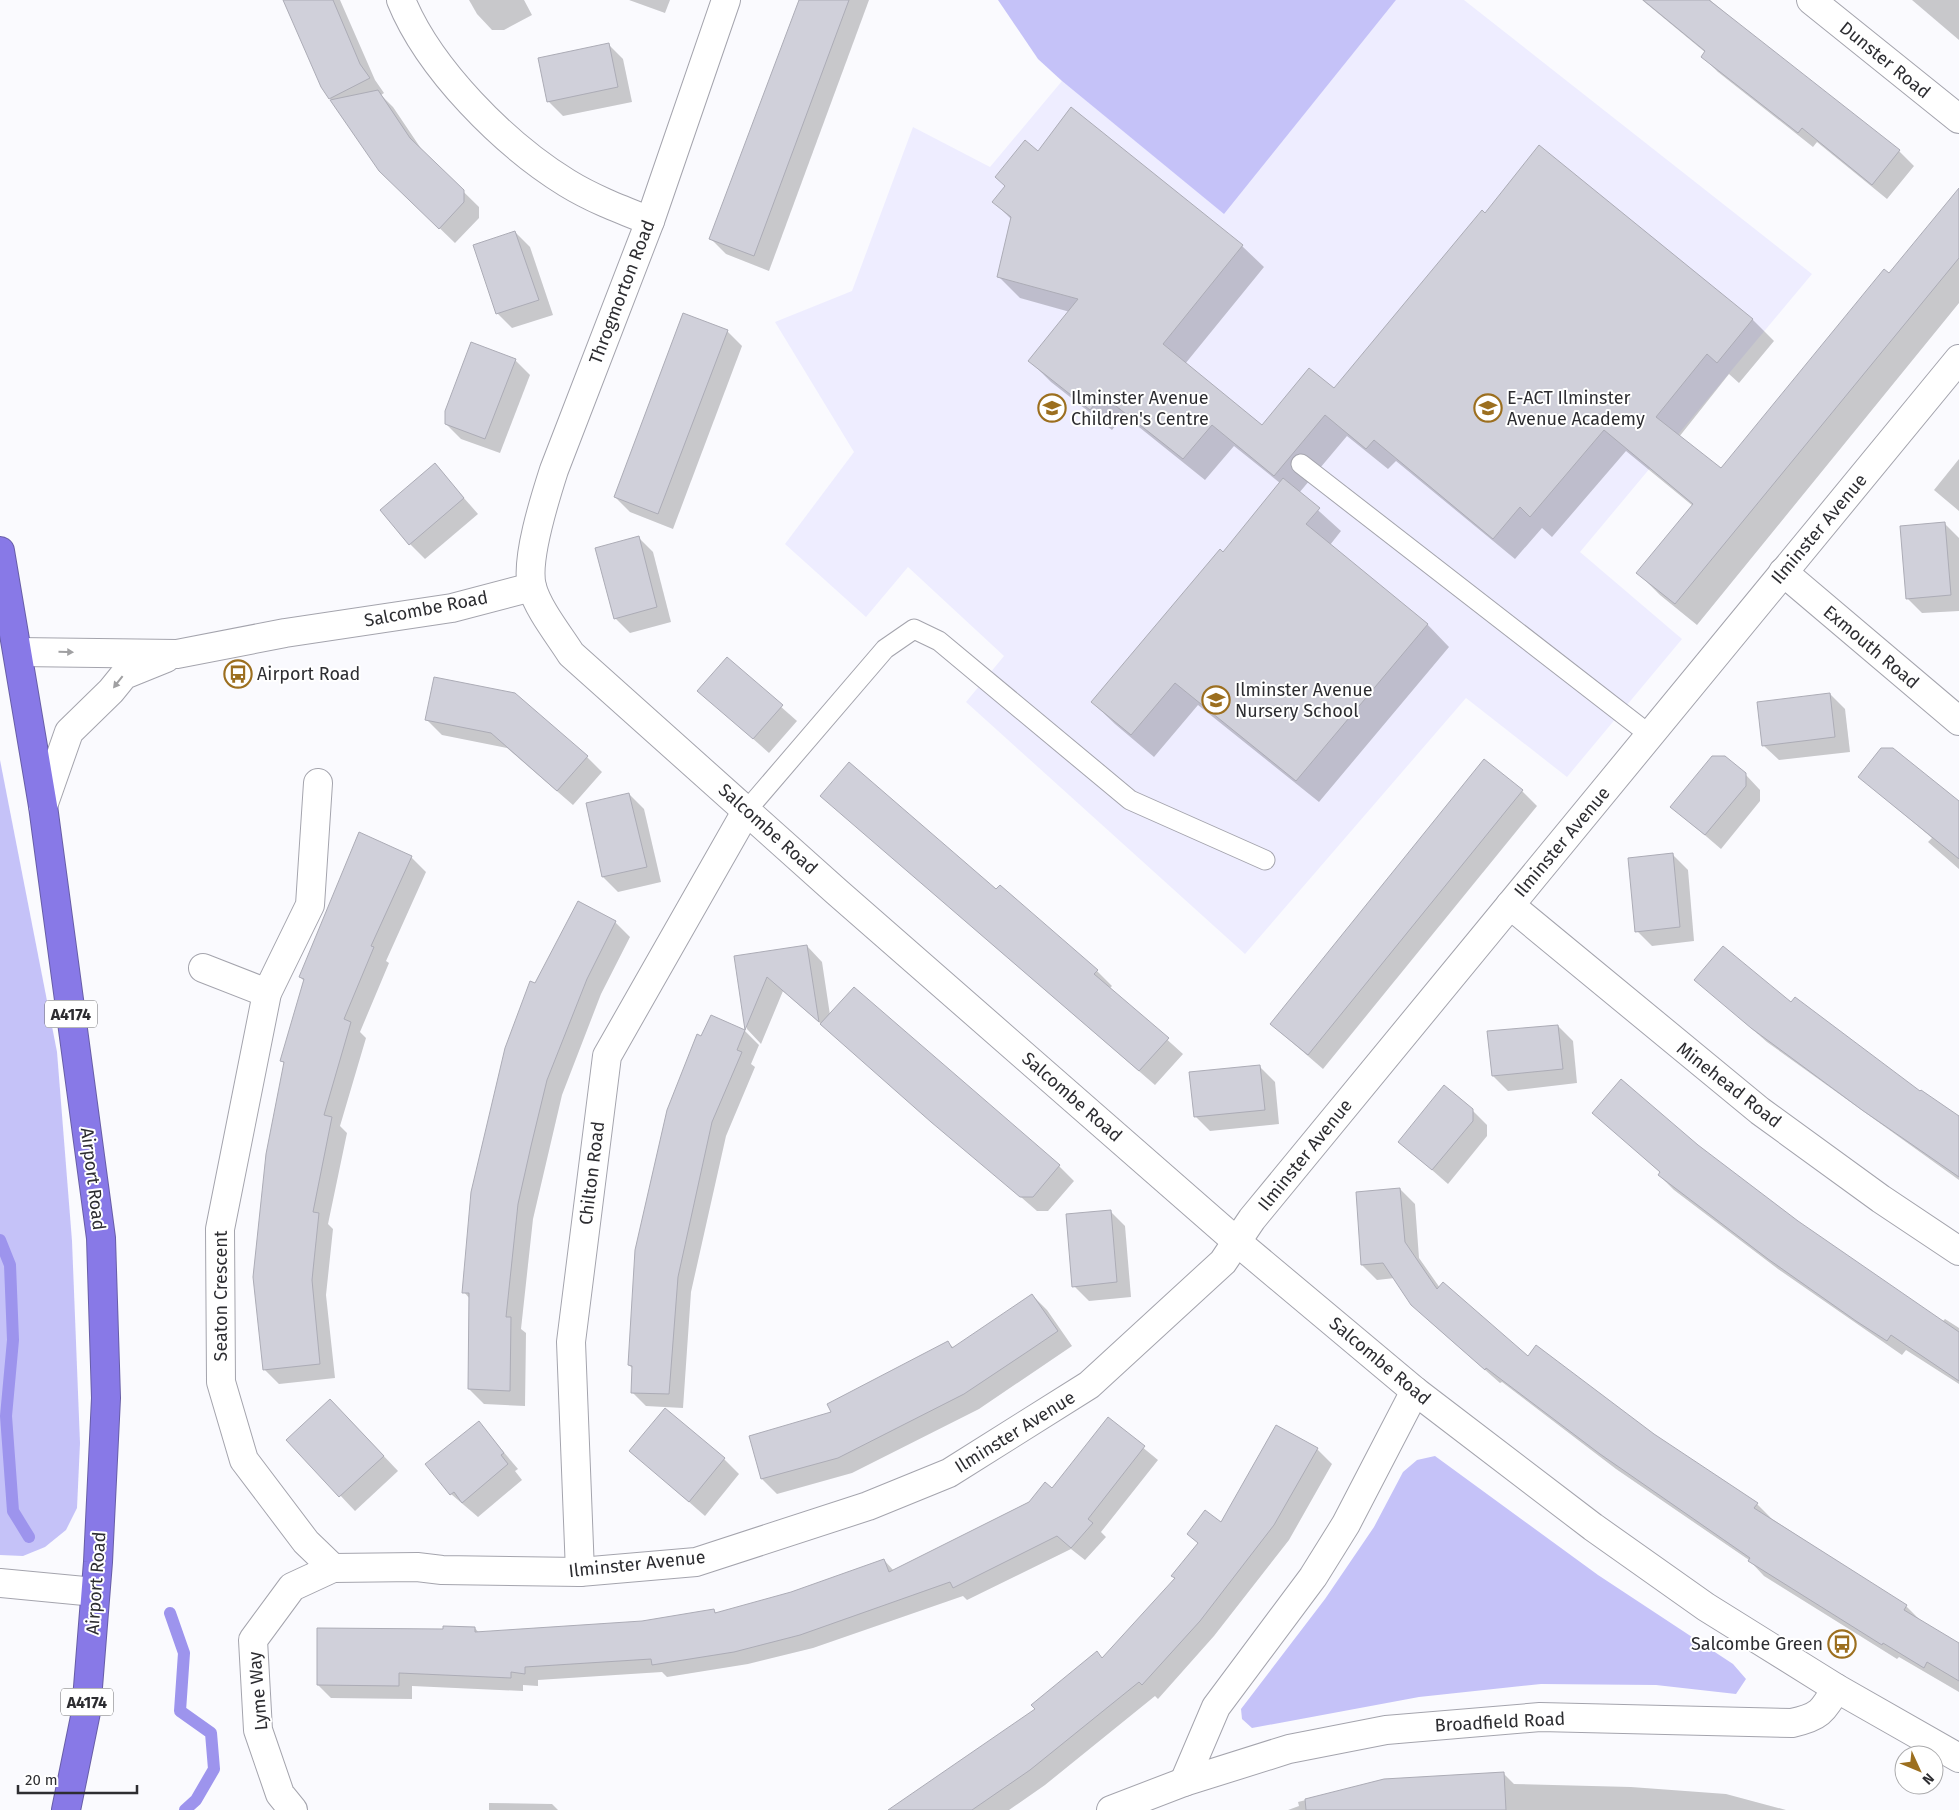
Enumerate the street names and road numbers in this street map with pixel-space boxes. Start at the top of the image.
street label: Dunster Road [1835,17,1935,103]
street label: Throgmorton Road [584,217,660,367]
street label: Ilminster Avenue [1766,469,1872,589]
street label: Salcombe Road [362,586,490,632]
street label: Exmouth Road [1819,601,1923,693]
street label: Salcombe Road [714,779,822,879]
street label: Ilminster Avenue [1509,782,1615,902]
road number: A4174 [45,1001,97,1028]
street label: Minehead Road [1672,1037,1786,1133]
street label: Salcombe Road [1017,1048,1127,1146]
street label: Ilminster Avenue [1253,1095,1357,1215]
street label: Chilton Road [575,1120,609,1226]
street label: Airport Road [76,1126,110,1232]
street label: Seaton Crescent [210,1230,232,1361]
street label: Salcombe Road [1325,1312,1435,1410]
street label: Ilminster Avenue [951,1386,1079,1478]
street label: Airport Road [81,1531,111,1635]
street label: Ilminster Avenue [567,1546,707,1582]
street label: Lyme Way [244,1650,272,1731]
road number: A4174 [61,1688,113,1715]
street label: Broadfield Road [1434,1708,1566,1736]

